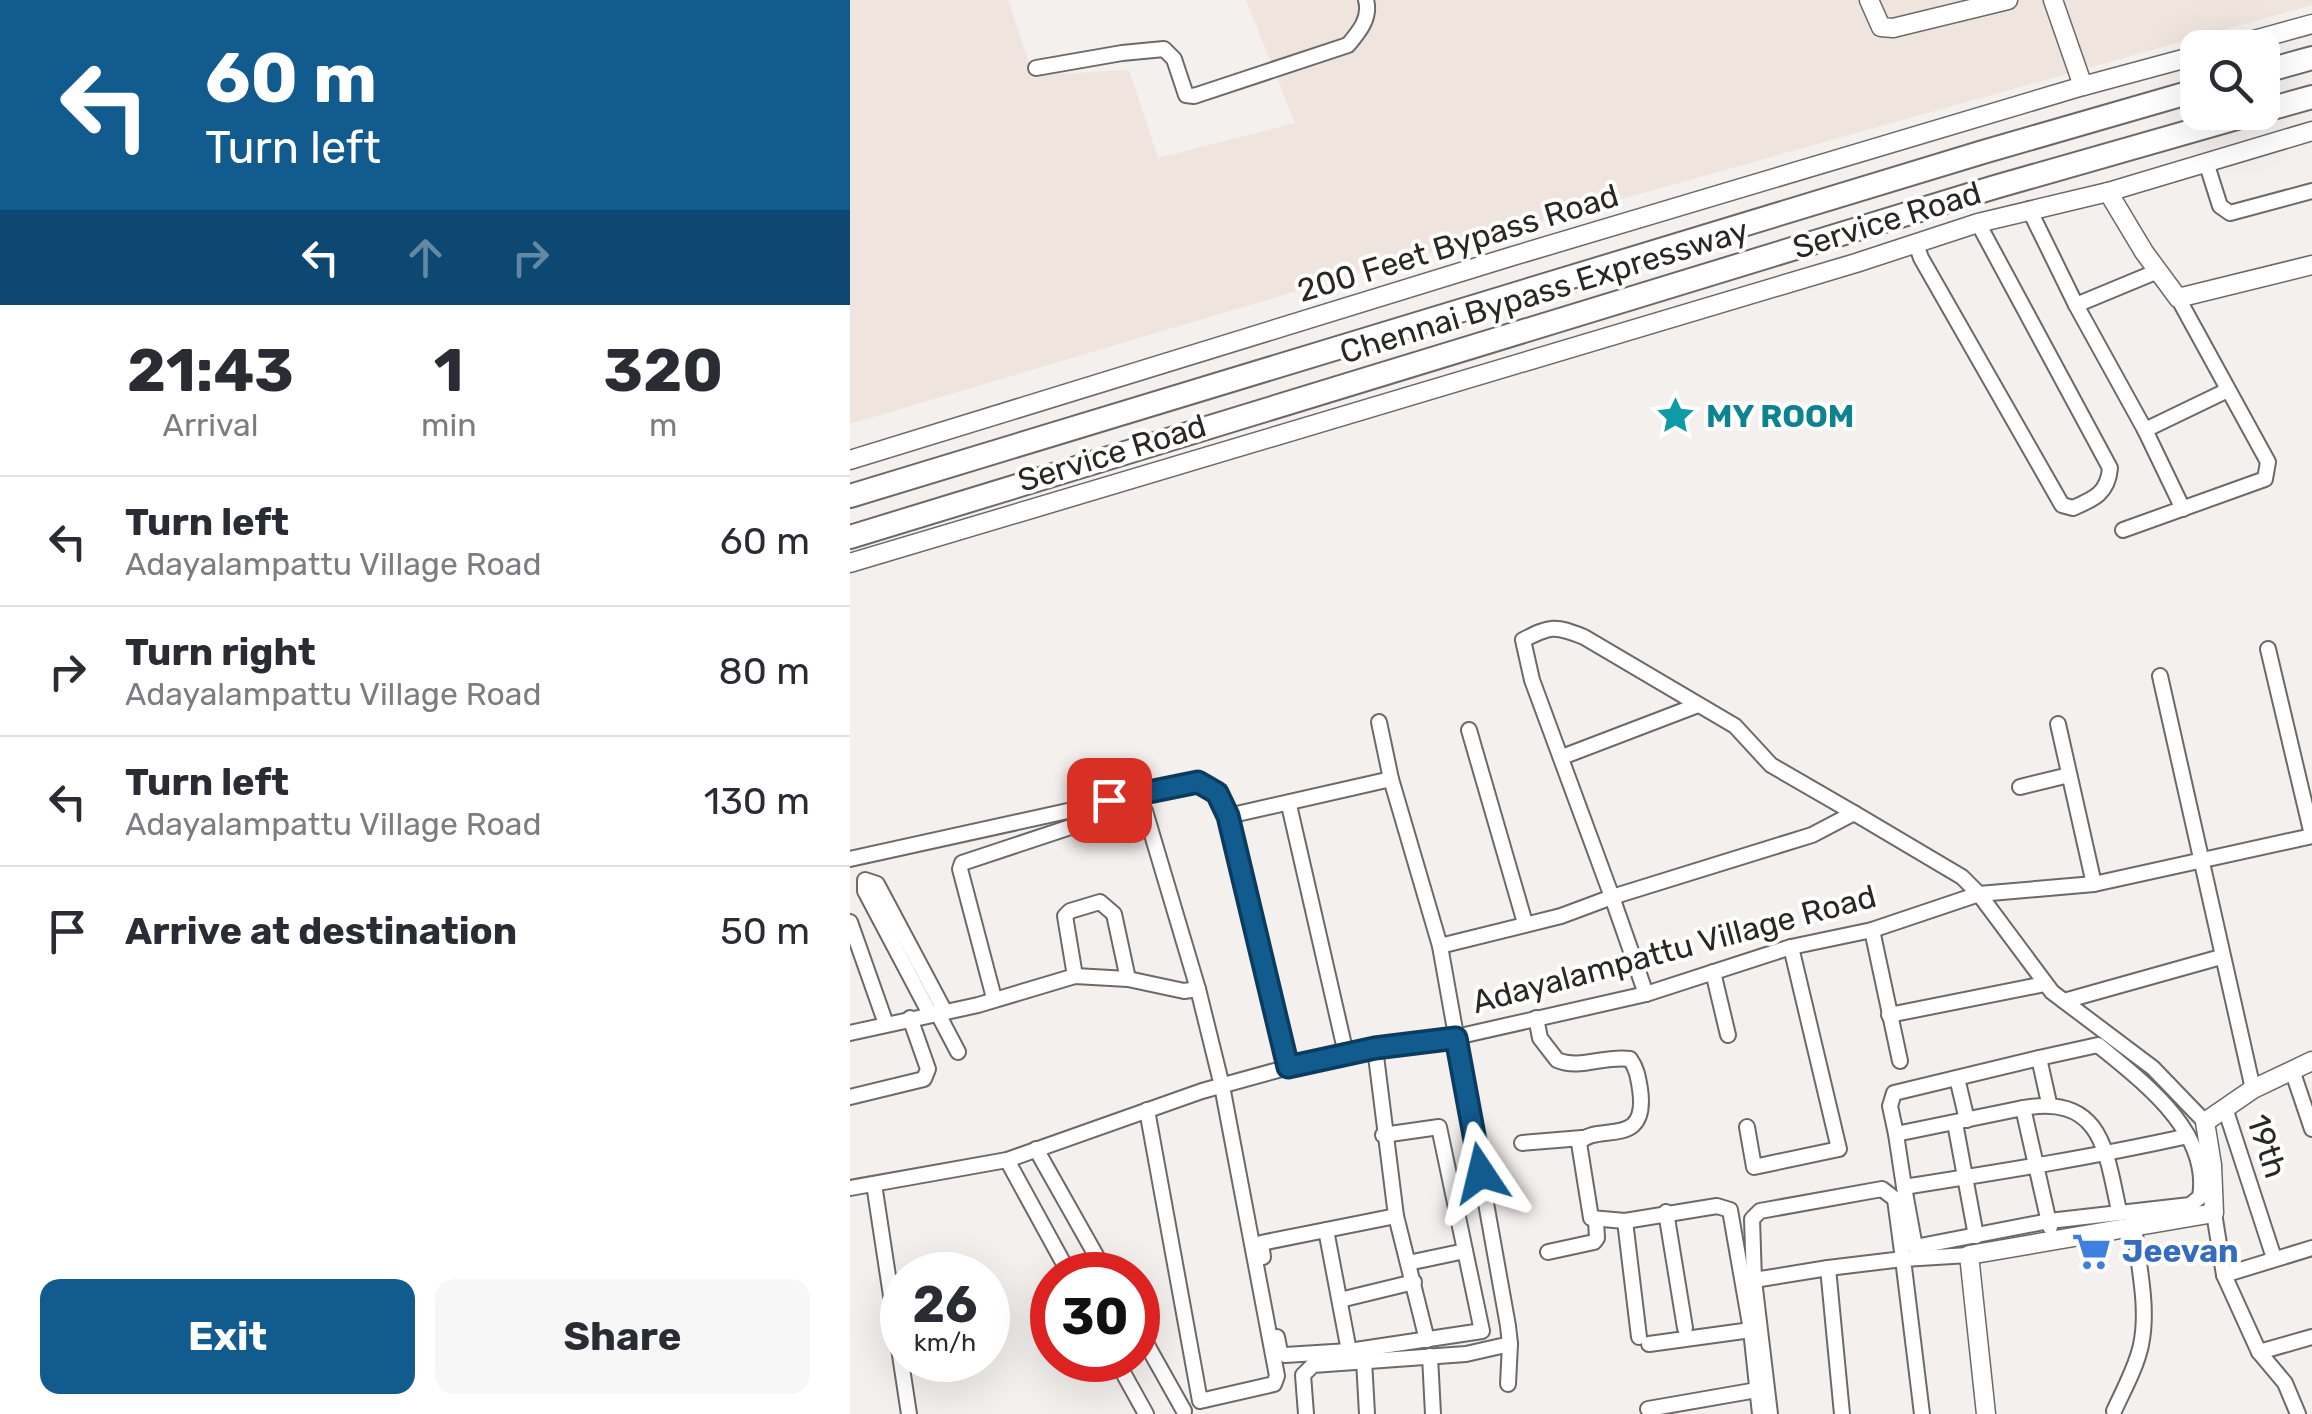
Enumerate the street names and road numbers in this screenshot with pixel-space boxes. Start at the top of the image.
street label: Service Road [1788,173,1986,267]
street label: 200 Feet Bypass Road [1293,176,1623,310]
street label: Chennai Bypass Expressway [1335,211,1753,371]
street label: Service Road [1013,406,1211,500]
street label: Adayalampattu Village Road [1468,877,1880,1021]
street label: 19th [2239,1109,2295,1183]

